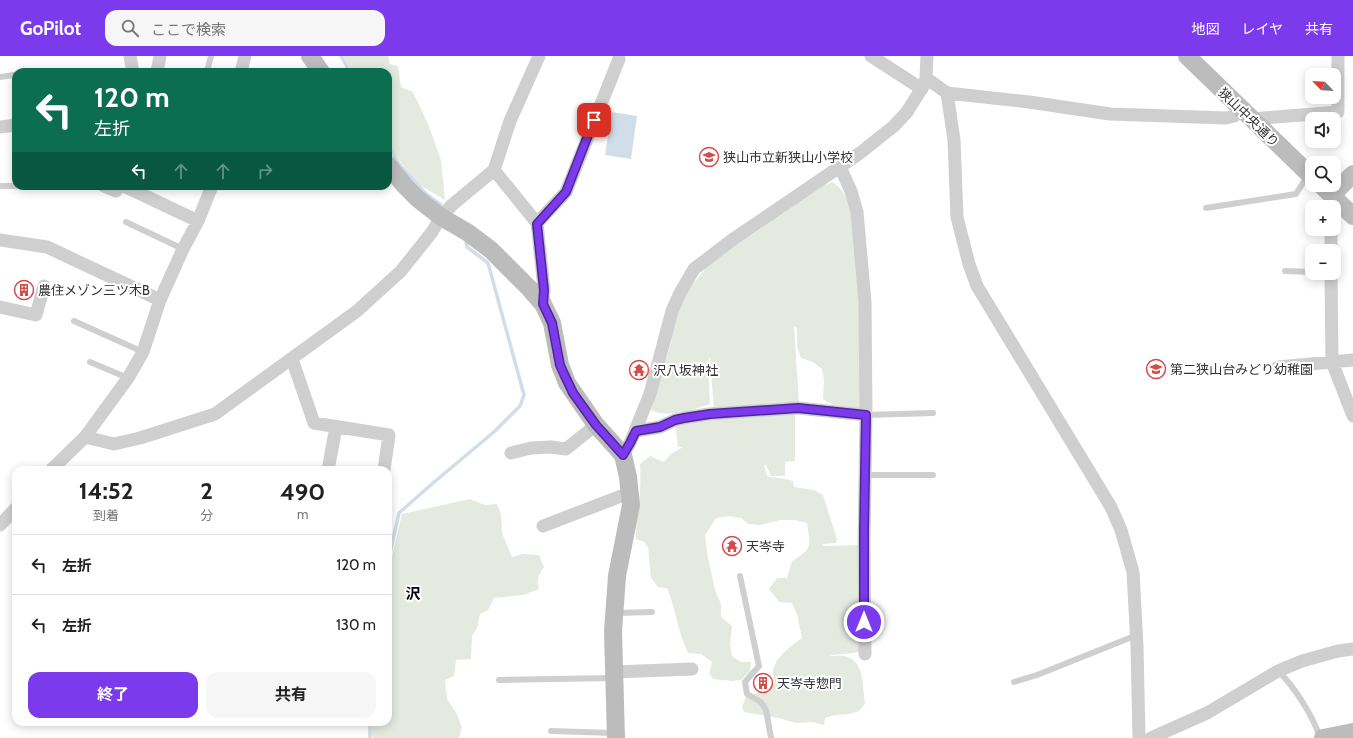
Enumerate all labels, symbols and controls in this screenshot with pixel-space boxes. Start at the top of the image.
search box [105,10,385,46]
text: GoPilot [20,17,81,40]
icon: search [119,17,141,39]
text: 地図 [1191,20,1219,38]
text: レイヤ [1241,20,1283,38]
text: 共有 [1305,20,1333,38]
text: ここで検索 [151,21,226,39]
north arrow [1305,68,1341,104]
map controls [1305,68,1341,280]
text: 120 m [94,80,170,114]
icon: left [28,84,80,136]
street label: 狭山中央通り [1215,84,1283,150]
pin [577,103,611,137]
icon: arrive [583,109,605,131]
button: sound [1305,112,1341,148]
text: 左折 [94,118,130,140]
school or university icon: 狭山市立新狭山小学校 [698,146,720,168]
place label: 狭山市立新狭山小学校 [723,149,853,165]
button: search [1305,156,1341,192]
icon: left [128,160,150,182]
icon: ahead [170,160,192,182]
icon: ahead [212,160,234,182]
icon: right [254,160,276,182]
button: + [1305,200,1341,236]
button: − [1305,244,1341,280]
building icon: 農住メゾン三ツ木B [13,279,35,301]
place label: 農住メゾン三ツ木B [38,282,150,298]
school or university icon: 第二狭山台みどり幼稚園 [1145,358,1167,380]
temple icon: 沢八坂神社 [628,359,650,381]
place label: 第二狭山台みどり幼稚園 [1170,361,1313,377]
place label: 沢八坂神社 [653,362,718,378]
text: 14:52 [79,476,133,505]
text: 2 [200,476,213,505]
text: 490 [280,477,325,506]
text: m [297,506,308,522]
text: 到着 [93,507,119,523]
text: 分 [200,507,213,523]
temple icon: 天岑寺 [721,535,743,557]
place label: 天岑寺 [746,538,785,554]
icon: left [28,554,50,576]
text: 120 m [336,556,376,574]
text: 左折 [62,557,92,575]
district label: 沢 [405,585,421,603]
position arrow [843,601,885,643]
icon: left [28,614,50,636]
text: 130 m [336,616,376,634]
text: 左折 [62,617,92,635]
button: 終了 [28,672,198,718]
button: 共有 [206,672,376,718]
building icon: 天岑寺惣門 [752,672,774,694]
place label: 天岑寺惣門 [777,675,842,691]

